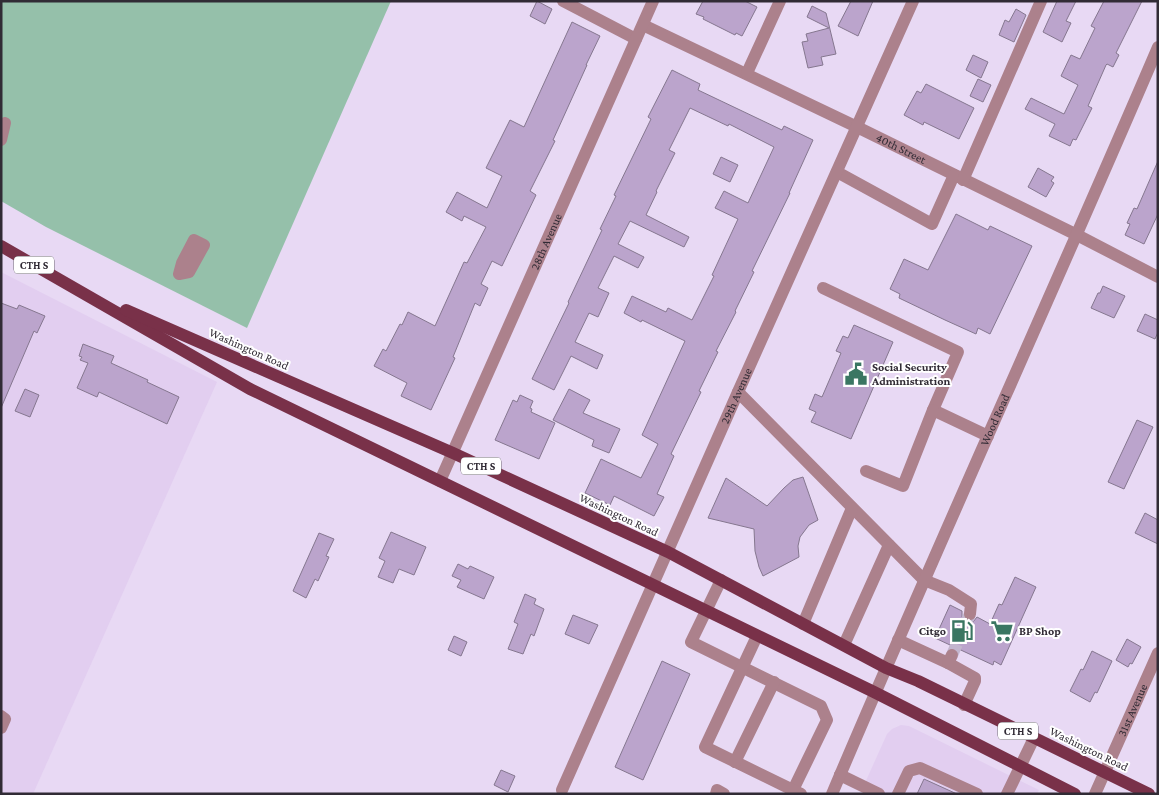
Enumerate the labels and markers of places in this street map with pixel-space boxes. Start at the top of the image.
place label: Social Security Administration [871,360,950,388]
public building icon: Social Security Administration [843,361,869,387]
fuel station icon: Citgo [949,618,975,644]
supermarket icon: BP Shop [989,618,1015,644]
place label: Citgo [919,624,946,638]
place label: BP Shop [1019,624,1061,638]

